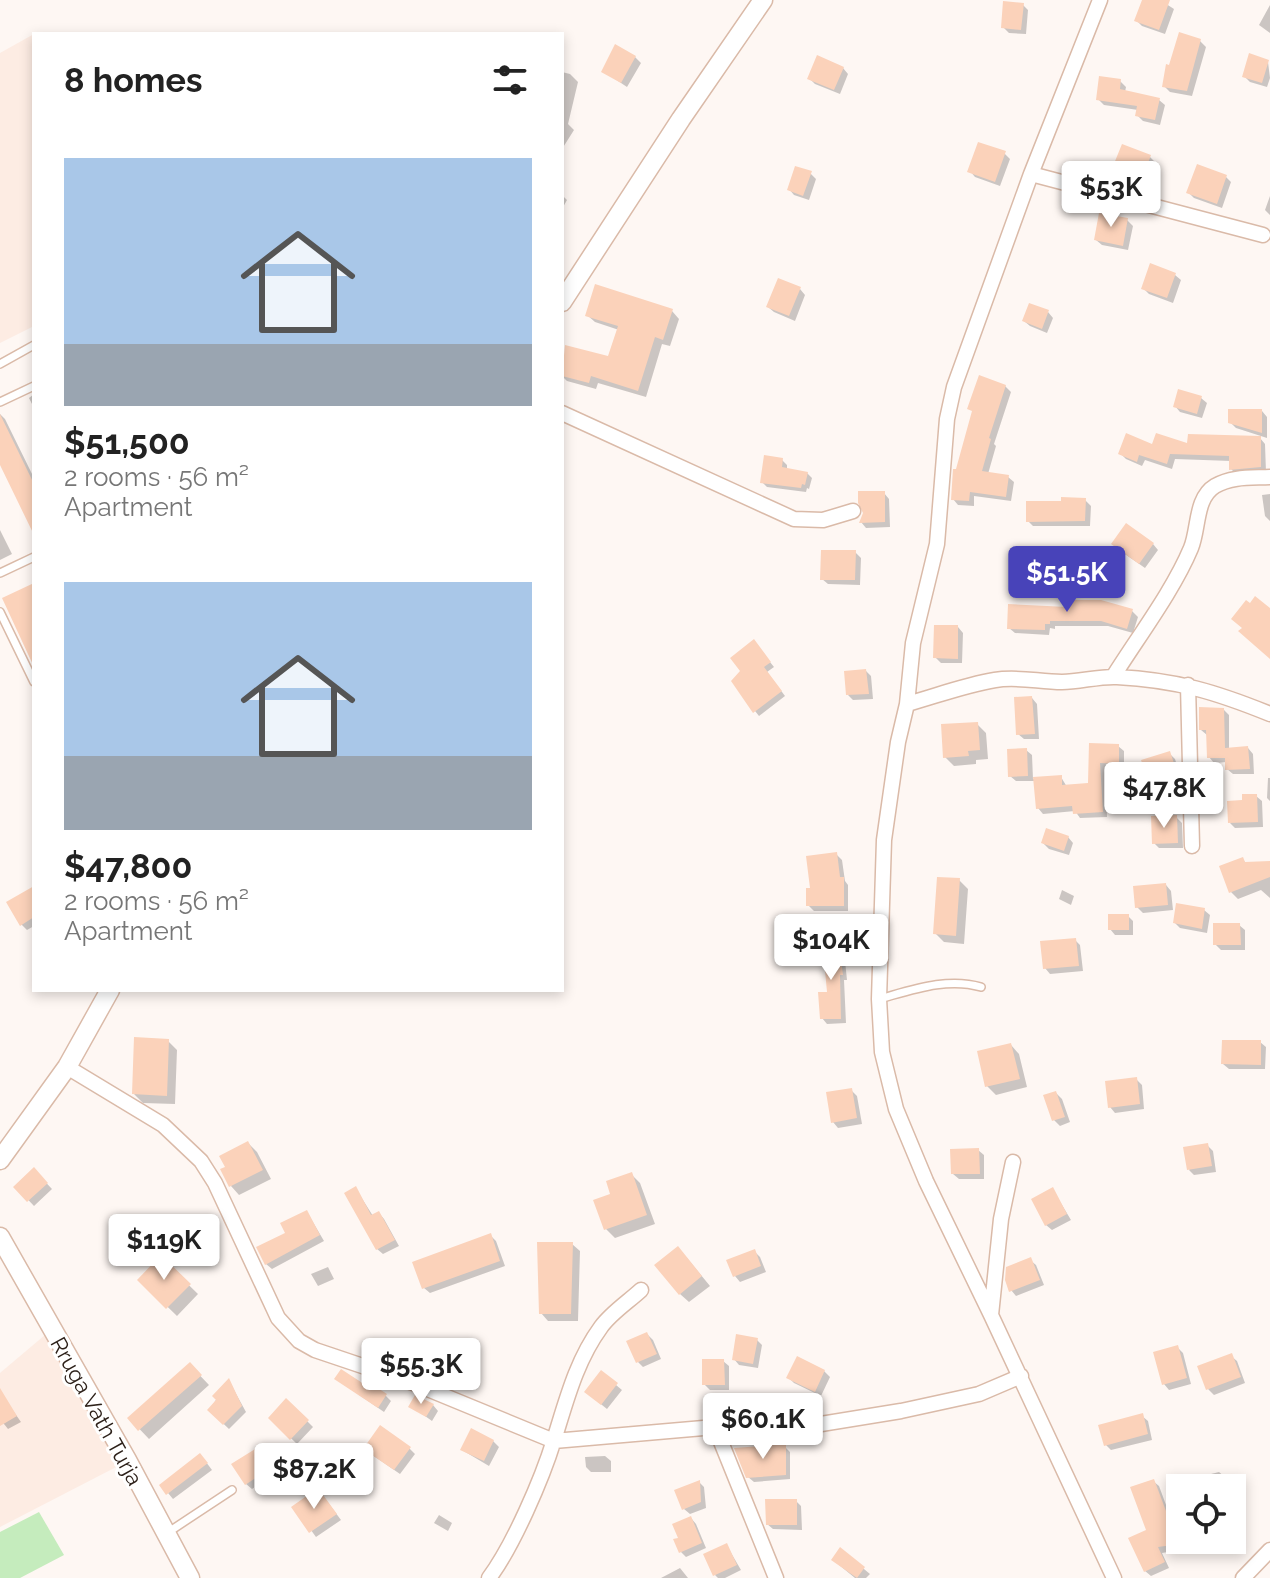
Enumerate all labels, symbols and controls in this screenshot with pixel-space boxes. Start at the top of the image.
icon: filters [488,58,532,102]
text: 8 homes [64,60,203,100]
pin: $53K [1064,161,1158,229]
text: $53K [1080,172,1142,202]
icon: home [226,210,370,354]
text: $51,500 [64,422,190,462]
text: 2 rooms · 56 m² [64,462,249,492]
text: Apartment [64,492,193,522]
pin: $51.5K [1002,546,1132,614]
text: $51.5K [1026,557,1108,587]
icon: home [226,634,370,778]
pin: $47.8K [1099,762,1229,830]
text: $47.8K [1122,773,1206,803]
text: $47,800 [64,846,192,886]
text: 2 rooms · 56 m² [64,886,249,916]
pin: $104K [775,914,887,982]
text: Apartment [64,916,193,946]
text: $104K [792,925,870,955]
pin: $119K [108,1214,220,1282]
text: $119K [127,1225,201,1255]
street label: Rruga Vath Turja [45,1332,149,1490]
pin: $55.3K [356,1338,486,1406]
text: $55.3K [379,1349,463,1379]
pin: $60.1K [698,1393,828,1461]
text: $60.1K [721,1404,805,1434]
pin: $87.2K [249,1443,379,1511]
text: $87.2K [272,1454,356,1484]
map controls [1166,1474,1246,1554]
button: locate [1166,1474,1246,1554]

